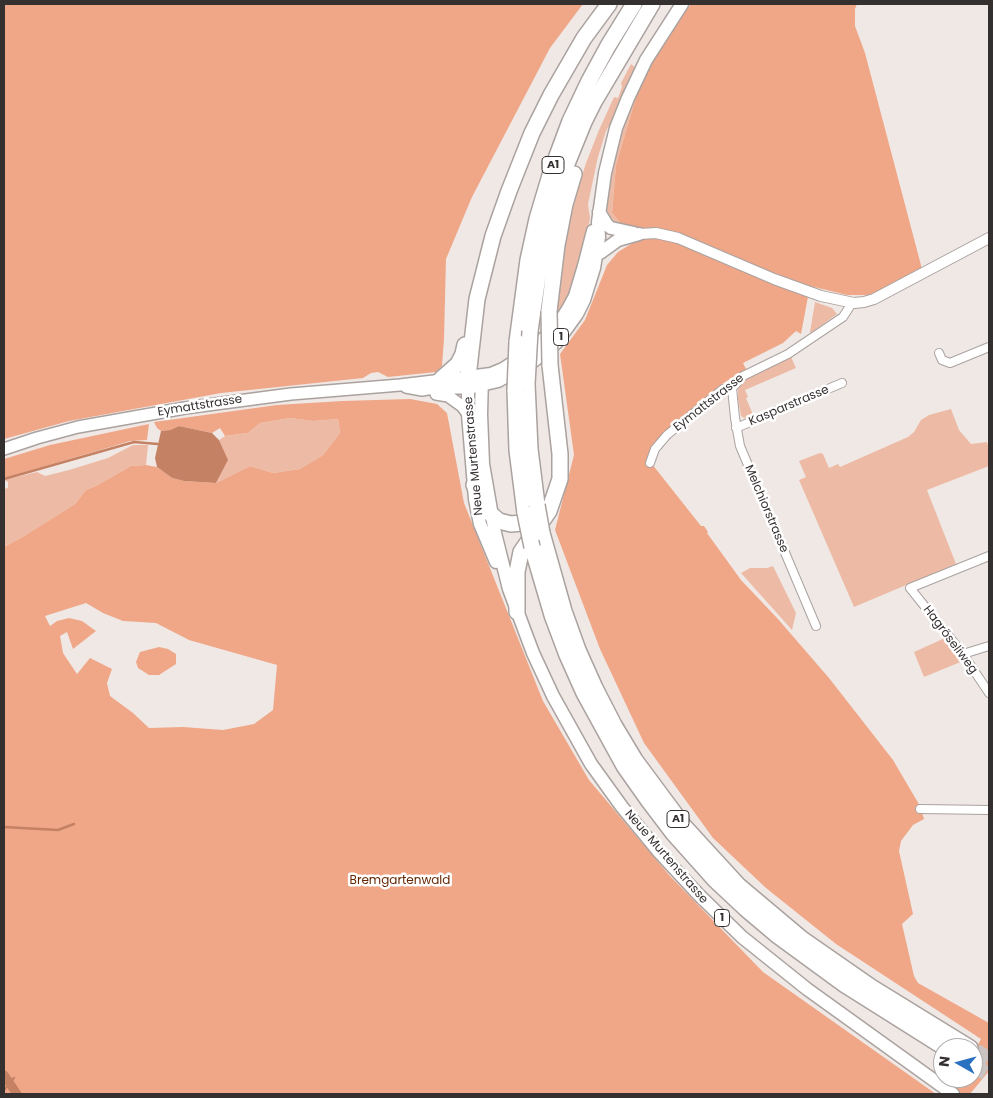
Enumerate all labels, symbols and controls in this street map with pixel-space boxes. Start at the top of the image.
road number: A1 [542,156,564,174]
road number: 1 [554,328,568,346]
street label: Eymattstrasse [671,371,747,435]
street label: Kasparstrasse [747,383,831,429]
street label: Eymattstrasse [157,392,243,420]
street label: Neue Murtenstrasse [462,396,486,516]
street label: Melchiorstrasse [741,463,791,555]
street label: Hagröseliweg [920,603,980,677]
street label: Neue Murtenstrasse [621,807,711,907]
road number: A1 [667,811,689,828]
park label: Bremgartenwald [350,874,450,888]
road number: 1 [714,910,730,926]
north arrow [933,1038,983,1088]
text: N [934,1055,955,1068]

